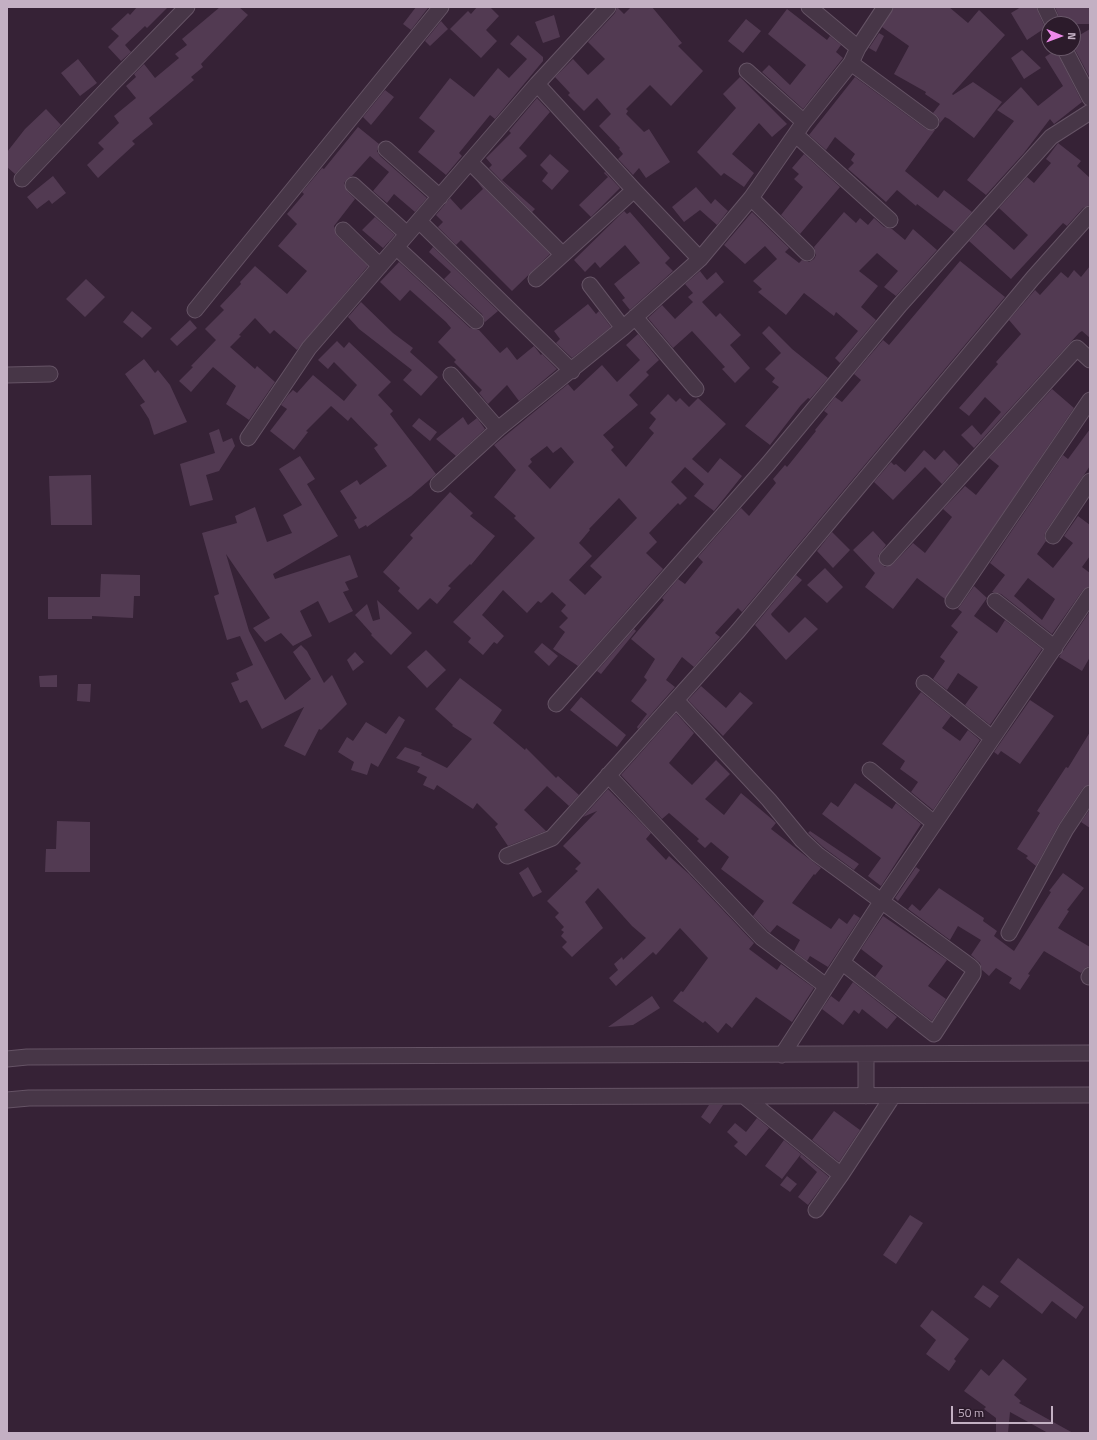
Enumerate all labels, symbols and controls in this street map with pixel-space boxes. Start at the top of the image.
north arrow [1041,16,1081,56]
text: N [1064,32,1080,40]
scale bar [953,1398,1055,1424]
text: 50 m [958,1403,984,1422]

